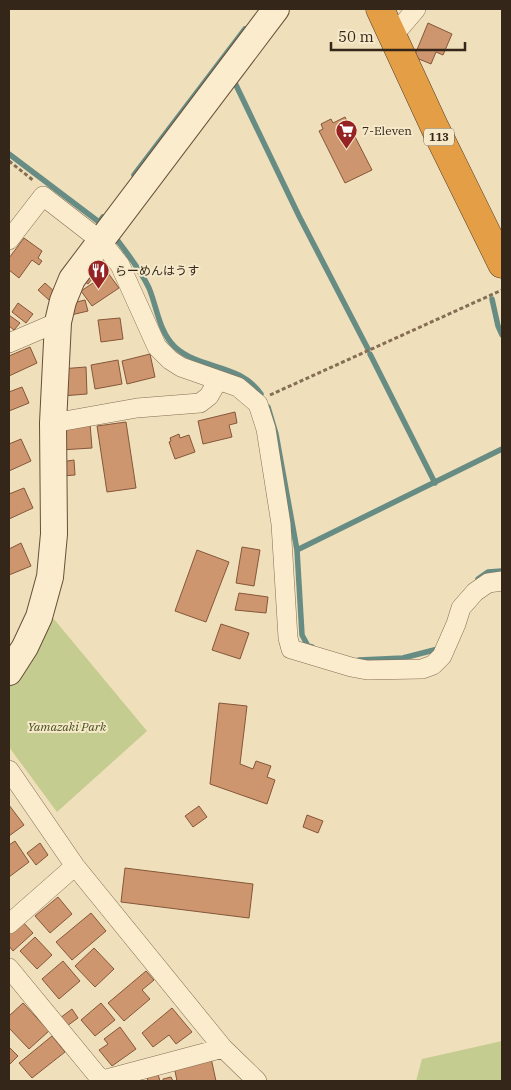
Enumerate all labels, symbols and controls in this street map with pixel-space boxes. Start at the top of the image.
scale bar [331,20,465,52]
text: 50 m [338,27,374,46]
supermarket icon: 7-Eleven [334,118,358,149]
place label: 7-Eleven [362,123,412,138]
road number: 113 [424,128,454,146]
restaurant icon: らーめんはうす [87,258,111,289]
place label: らーめんはうす [115,263,199,278]
park label: Yamazaki Park [28,719,107,734]

